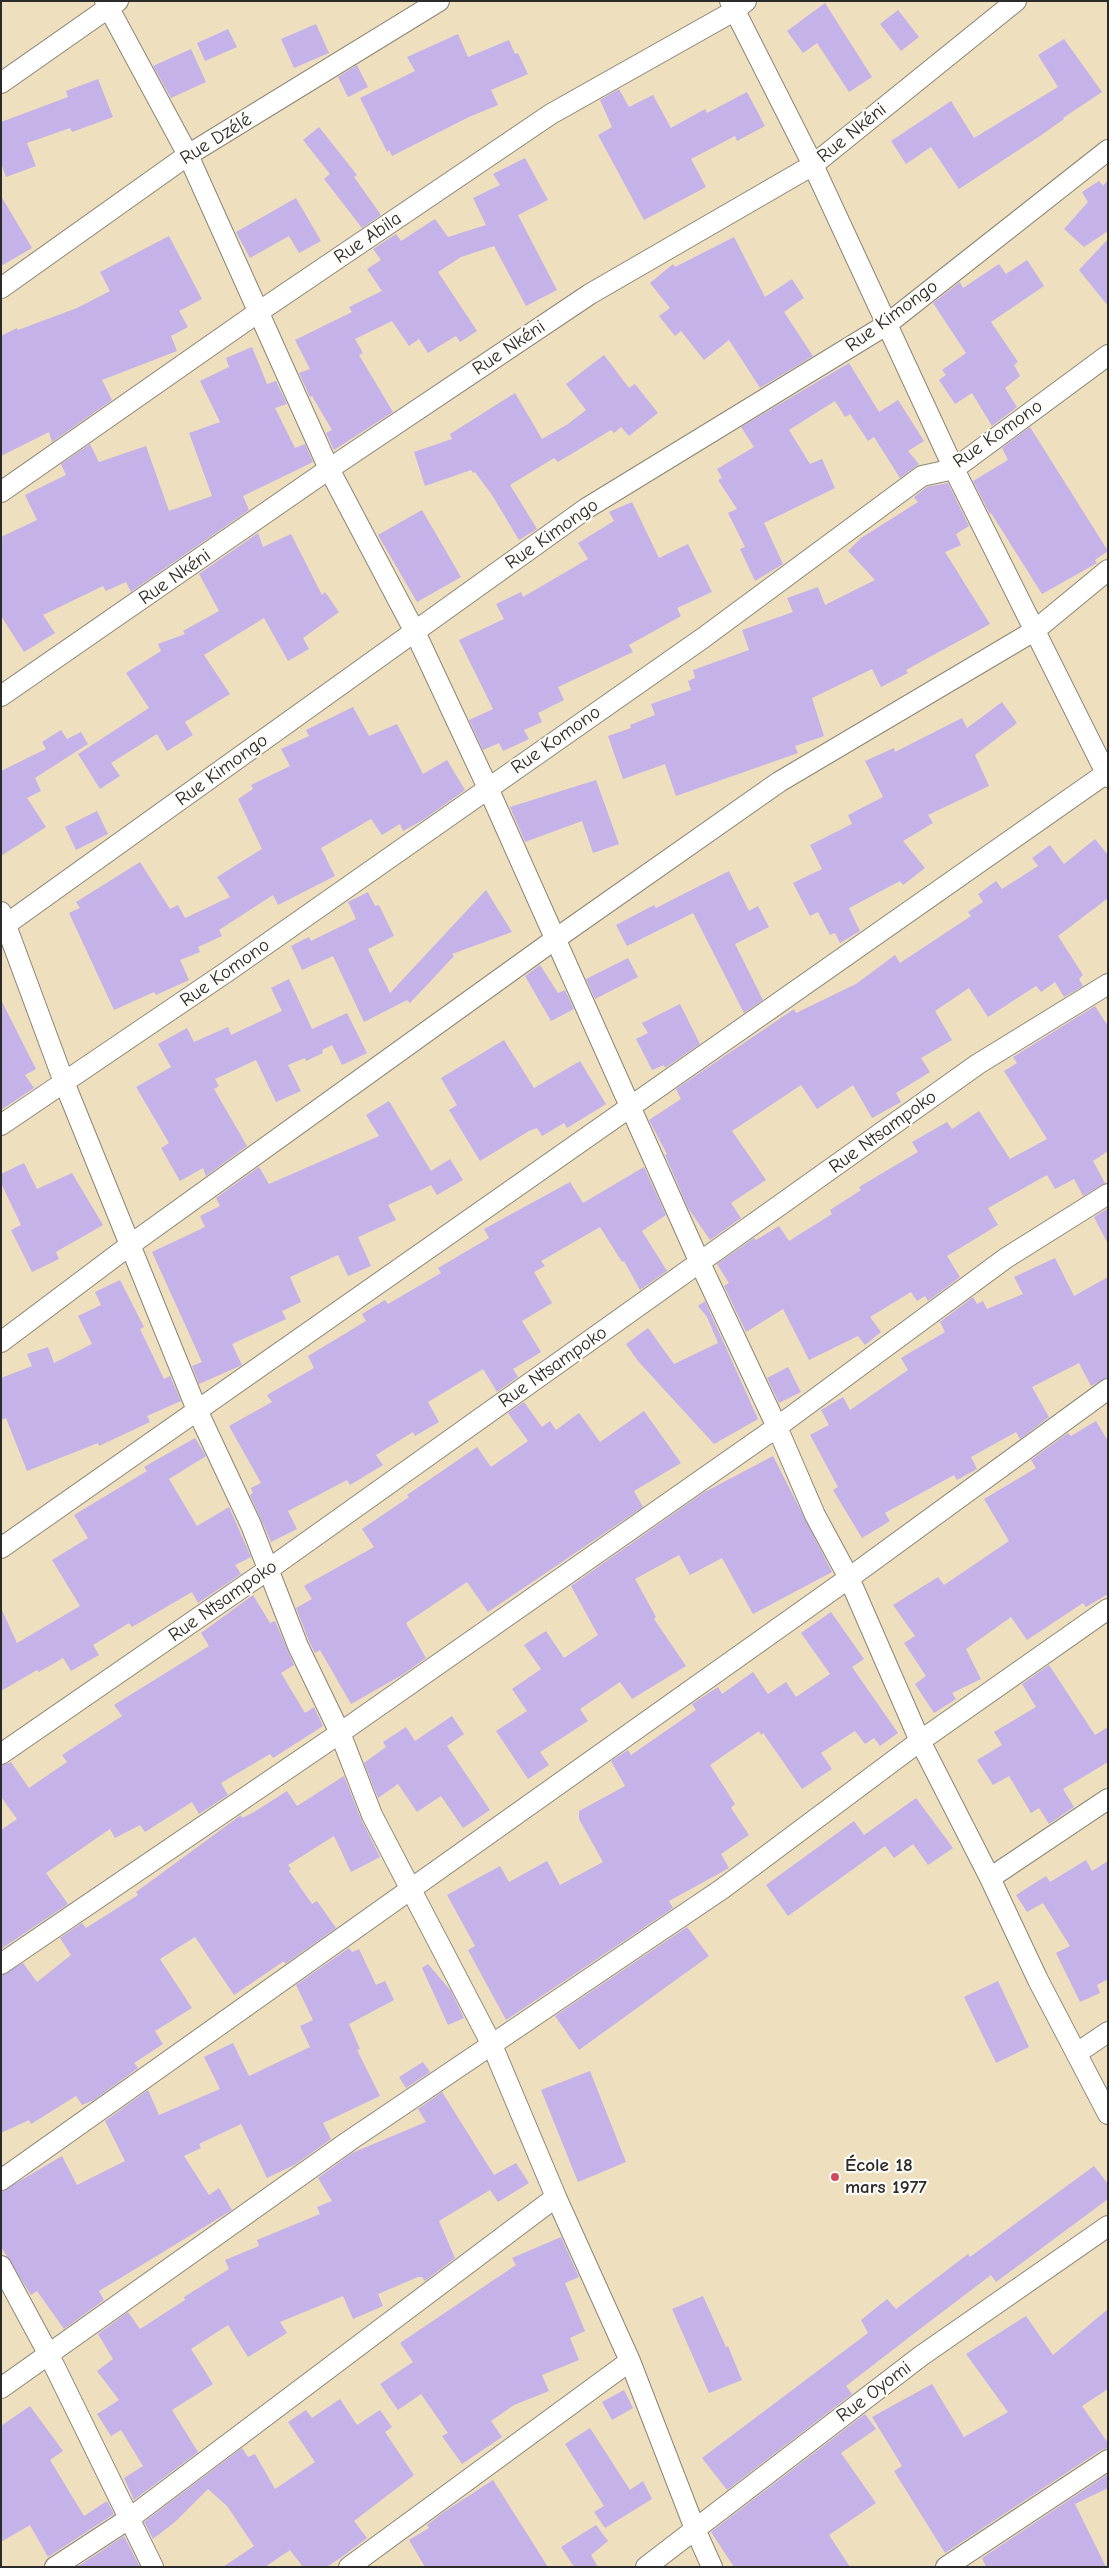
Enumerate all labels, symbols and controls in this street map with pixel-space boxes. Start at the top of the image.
street label: Rue Nkéni [813,98,891,168]
street label: Rue Dzélé [176,108,256,170]
street label: Rue Abila [330,207,406,269]
street label: Rue Kimongo [842,275,942,357]
street label: Rue Nkéni [468,315,550,381]
street label: Rue Komono [949,395,1047,473]
street label: Rue Kimongo [501,494,603,574]
street label: Rue Nkéni [135,544,215,610]
street label: Rue Komono [507,701,605,779]
street label: Rue Kimongo [172,729,272,811]
street label: Rue Komono [176,934,274,1012]
street label: Rue Ntsampoko [825,1085,941,1179]
street label: Rue Ntsampoko [494,1321,612,1413]
street label: Rue Ntsampoko [164,1555,282,1647]
place label: École 18 mars 1977 [845,2155,927,2199]
marker: École 18 mars 1977 [829,2171,841,2183]
street label: Rue Oyomi [832,2357,916,2427]

